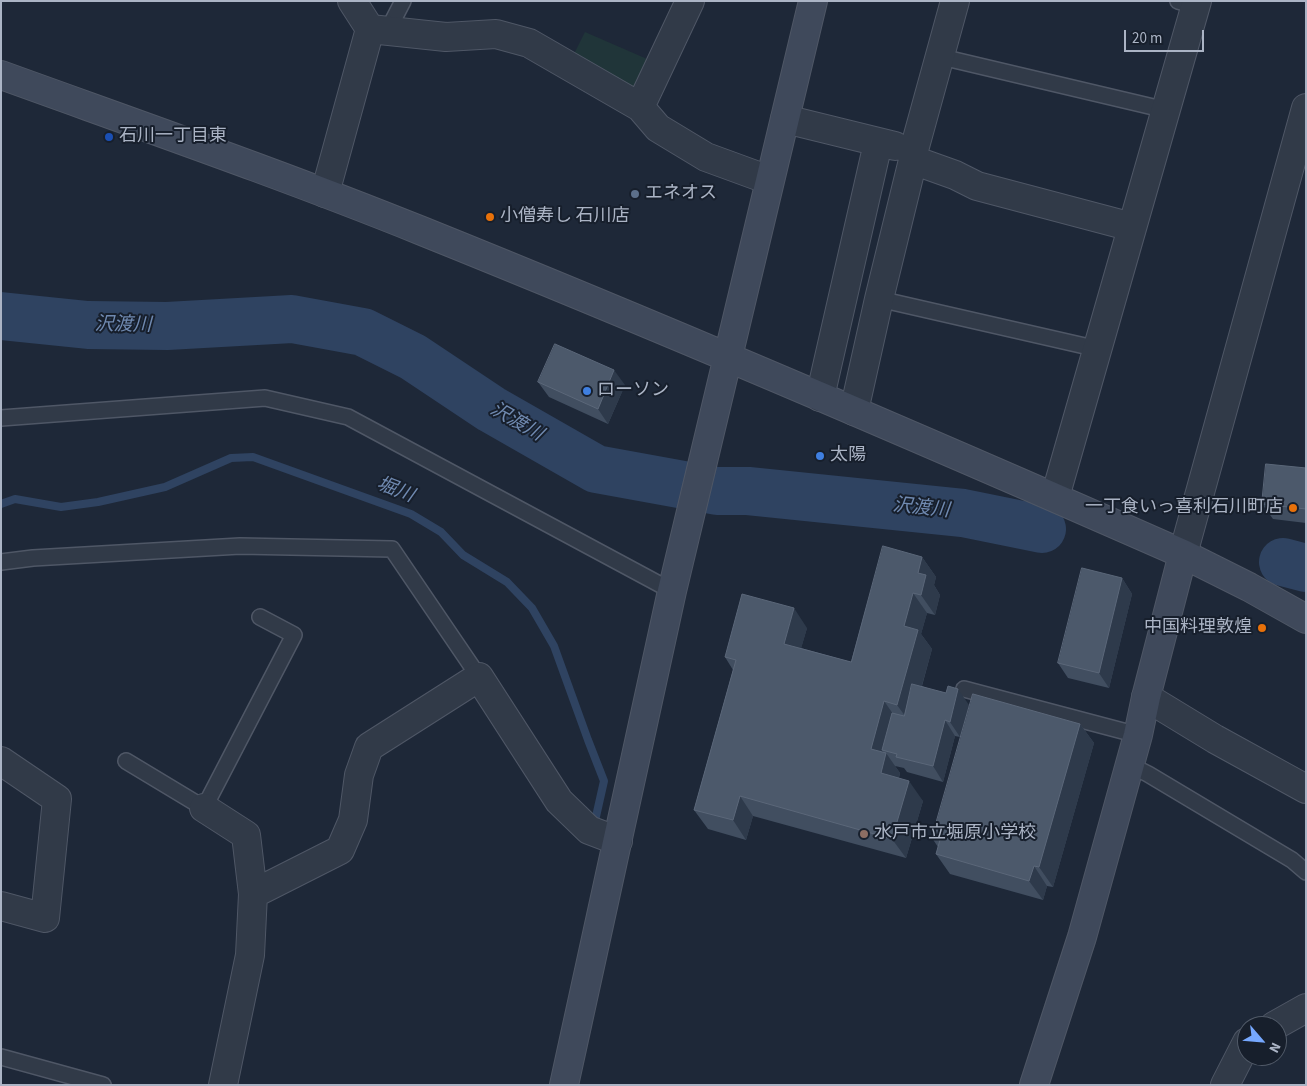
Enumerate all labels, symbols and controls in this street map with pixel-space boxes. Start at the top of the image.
scale bar [1127,20,1207,52]
text: 20 m [1132,28,1162,49]
place label: 石川一丁目東 [119,126,227,148]
marker: 石川一丁目東 [103,131,115,143]
place label: エネオス [645,183,717,205]
marker: エネオス [629,188,641,200]
place label: 小僧寿し 石川店 [500,206,630,228]
marker: 小僧寿し 石川店 [484,211,496,223]
water label: 沢渡川 [94,314,152,338]
place label: ローソン [597,380,669,402]
marker: ローソン [581,385,593,397]
water label: 沢渡川 [486,399,546,447]
place label: 太陽 [830,445,866,467]
marker: 太陽 [814,450,826,462]
water label: 堀川 [373,474,417,508]
water label: 沢渡川 [891,495,951,523]
place label: 一丁食いっ喜利石川町店 [1085,497,1283,519]
marker: 一丁食いっ喜利石川町店 [1287,502,1299,514]
place label: 中国料理敦煌 [1144,617,1252,639]
marker: 中国料理敦煌 [1256,622,1268,634]
place label: 水戸市立堀原小学校 [874,823,1036,845]
marker: 水戸市立堀原小学校 [858,828,870,840]
north arrow [1237,1016,1287,1066]
text: N [1263,1039,1285,1056]

